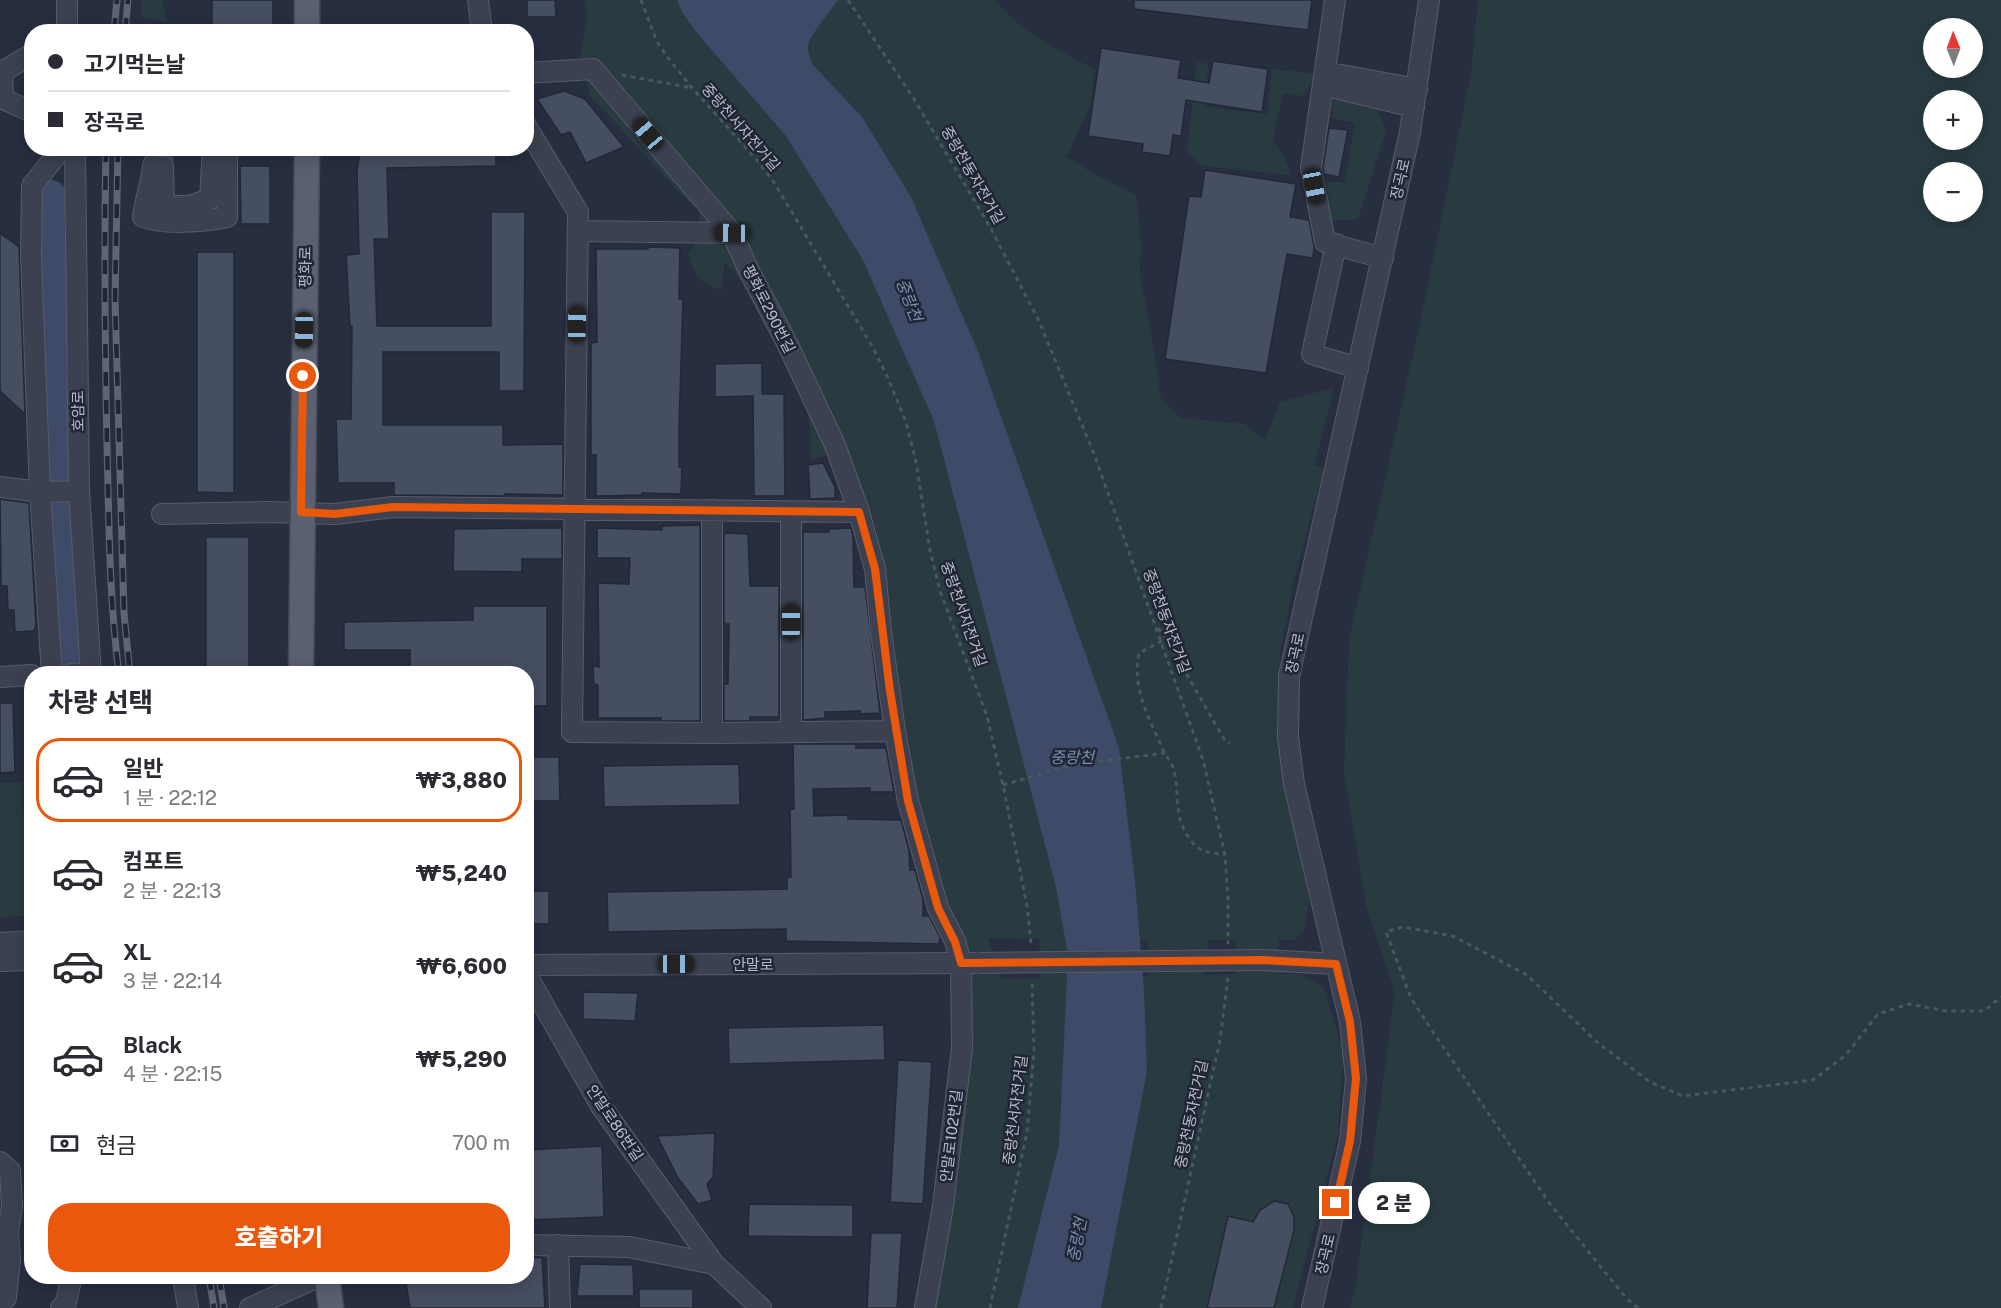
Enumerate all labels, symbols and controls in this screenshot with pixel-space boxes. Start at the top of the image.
north arrow [1923,18,1983,78]
map controls [1923,18,1983,222]
text: 고기먹는날 [84,51,185,77]
street label: 중랑천서자전거길 [698,80,784,174]
button: + [1923,90,1983,150]
text: 장곡로 [84,109,145,135]
car [630,114,666,154]
street label: 중랑천동자전거길 [938,123,1008,227]
street label: 장곡로 [1387,157,1413,201]
button: − [1923,162,1983,222]
car [1302,167,1326,205]
car [714,224,750,242]
street label: 평화로 [296,246,314,288]
street label: 평화로290번길 [740,262,798,356]
water label: 중랑천 [892,276,927,326]
car [568,306,586,342]
car [295,312,313,348]
route start [289,362,316,389]
street label: 호암로 [69,390,87,432]
street label: 중랑천서자전거길 [938,559,990,669]
street label: 중랑천동자전거길 [1140,566,1194,676]
car [782,604,800,640]
street label: 장곡로 [1282,631,1308,675]
text: 차량 선택 [48,686,153,718]
water label: 중랑천 [1050,748,1096,767]
icon: car [51,753,105,807]
text: 일반 [123,755,163,781]
text: ₩3,880 [416,767,507,793]
text: 1 분 · 22:12 [123,786,217,810]
icon: car [51,846,105,900]
text: 컴포트 [123,848,184,874]
text: ₩5,240 [416,860,507,886]
text: 2 분 · 22:13 [123,879,221,903]
icon: car [51,939,105,993]
text: XL [123,939,151,965]
text: ₩6,600 [416,953,507,979]
car [658,955,694,973]
street label: 안말로 [732,956,774,973]
text: 3 분 · 22:14 [123,969,222,993]
icon: car [51,1032,105,1086]
text: Black [123,1032,182,1058]
text: ₩5,290 [416,1046,507,1072]
street label: 중랑천서자전거길 [1000,1054,1030,1166]
street label: 중랑천동자전거길 [1171,1058,1211,1170]
text: 4 분 · 22:15 [123,1062,222,1086]
street label: 안말로86번길 [583,1082,647,1164]
street label: 안말로102번길 [937,1089,965,1183]
icon: cash [48,1127,81,1160]
text: 700 m [452,1131,510,1155]
text: 현금 [96,1132,136,1158]
callout: 2 분 [1357,1182,1429,1224]
route end [1322,1189,1349,1216]
text: 2 분 [1376,1191,1412,1215]
button: 호출하기 [48,1203,510,1272]
water label: 중랑천 [1063,1214,1091,1263]
street label: 장곡로 [1312,1232,1338,1276]

